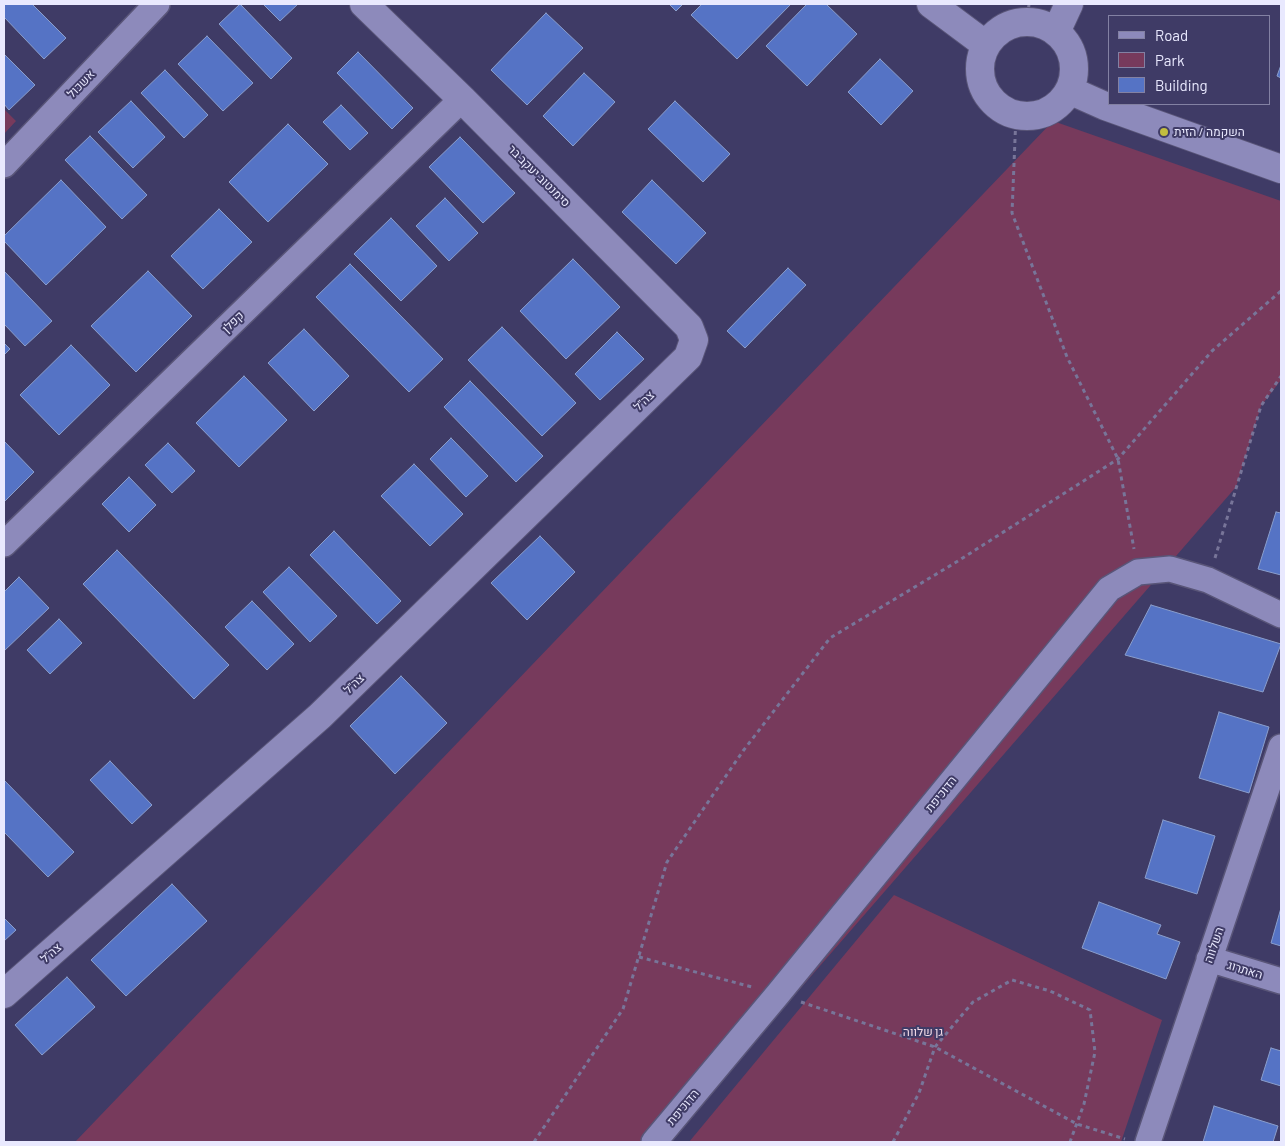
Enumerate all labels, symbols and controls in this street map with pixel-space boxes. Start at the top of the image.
legend [1108,15,1270,105]
text: Road [1155,26,1188,44]
text: Park [1155,51,1184,69]
street label: אשכול [64,67,98,101]
text: Building [1155,76,1208,94]
place label: השקמה / הזית [1174,125,1245,139]
marker: השקמה / הזית [1158,126,1170,138]
street label: סימנטוב יעקב בר [505,142,573,210]
street label: קפלן [219,308,247,336]
street label: צה"ל [631,388,657,414]
street label: צה"ל [341,671,367,697]
street label: הדוכיפת [922,773,960,815]
street label: השלווה [1201,925,1227,965]
street label: צה"ל [38,940,64,966]
street label: האתרוג [1226,958,1264,982]
park label: גן שלווה [903,1025,943,1039]
street label: הדוכיפת [664,1086,702,1128]

